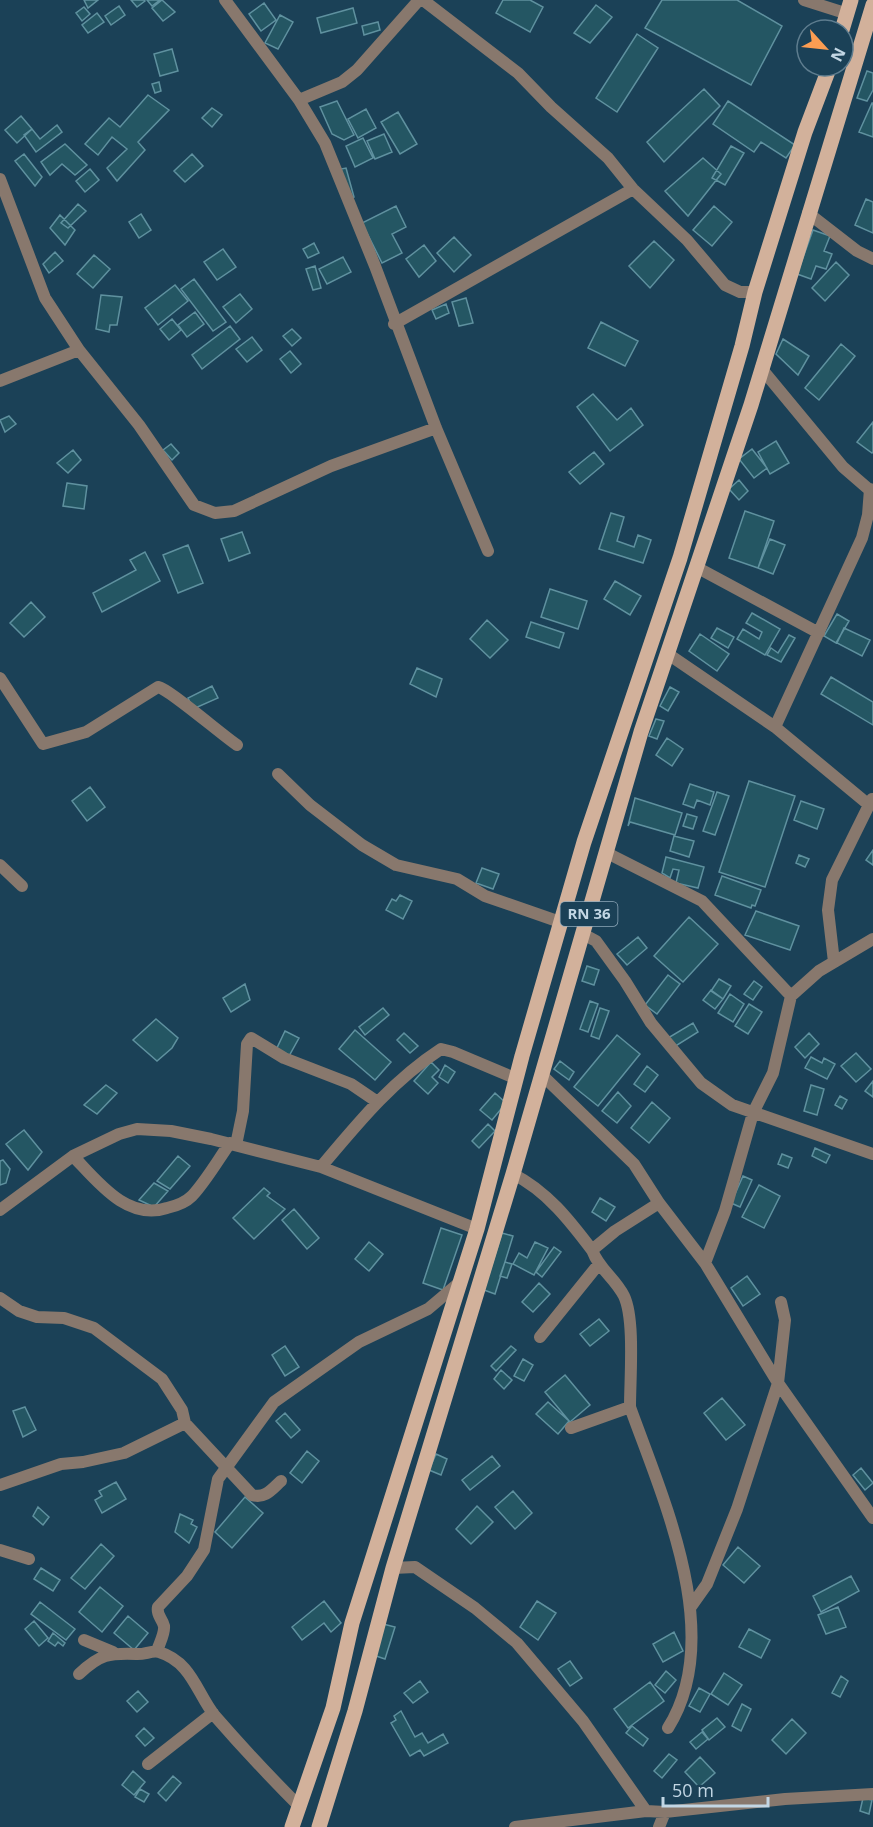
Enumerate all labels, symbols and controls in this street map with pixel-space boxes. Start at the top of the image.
north arrow [795,18,855,78]
text: N [826,44,851,66]
road number: RN 36 [560,902,618,926]
scale bar [663,1770,768,1808]
text: 50 m [672,1778,714,1802]

